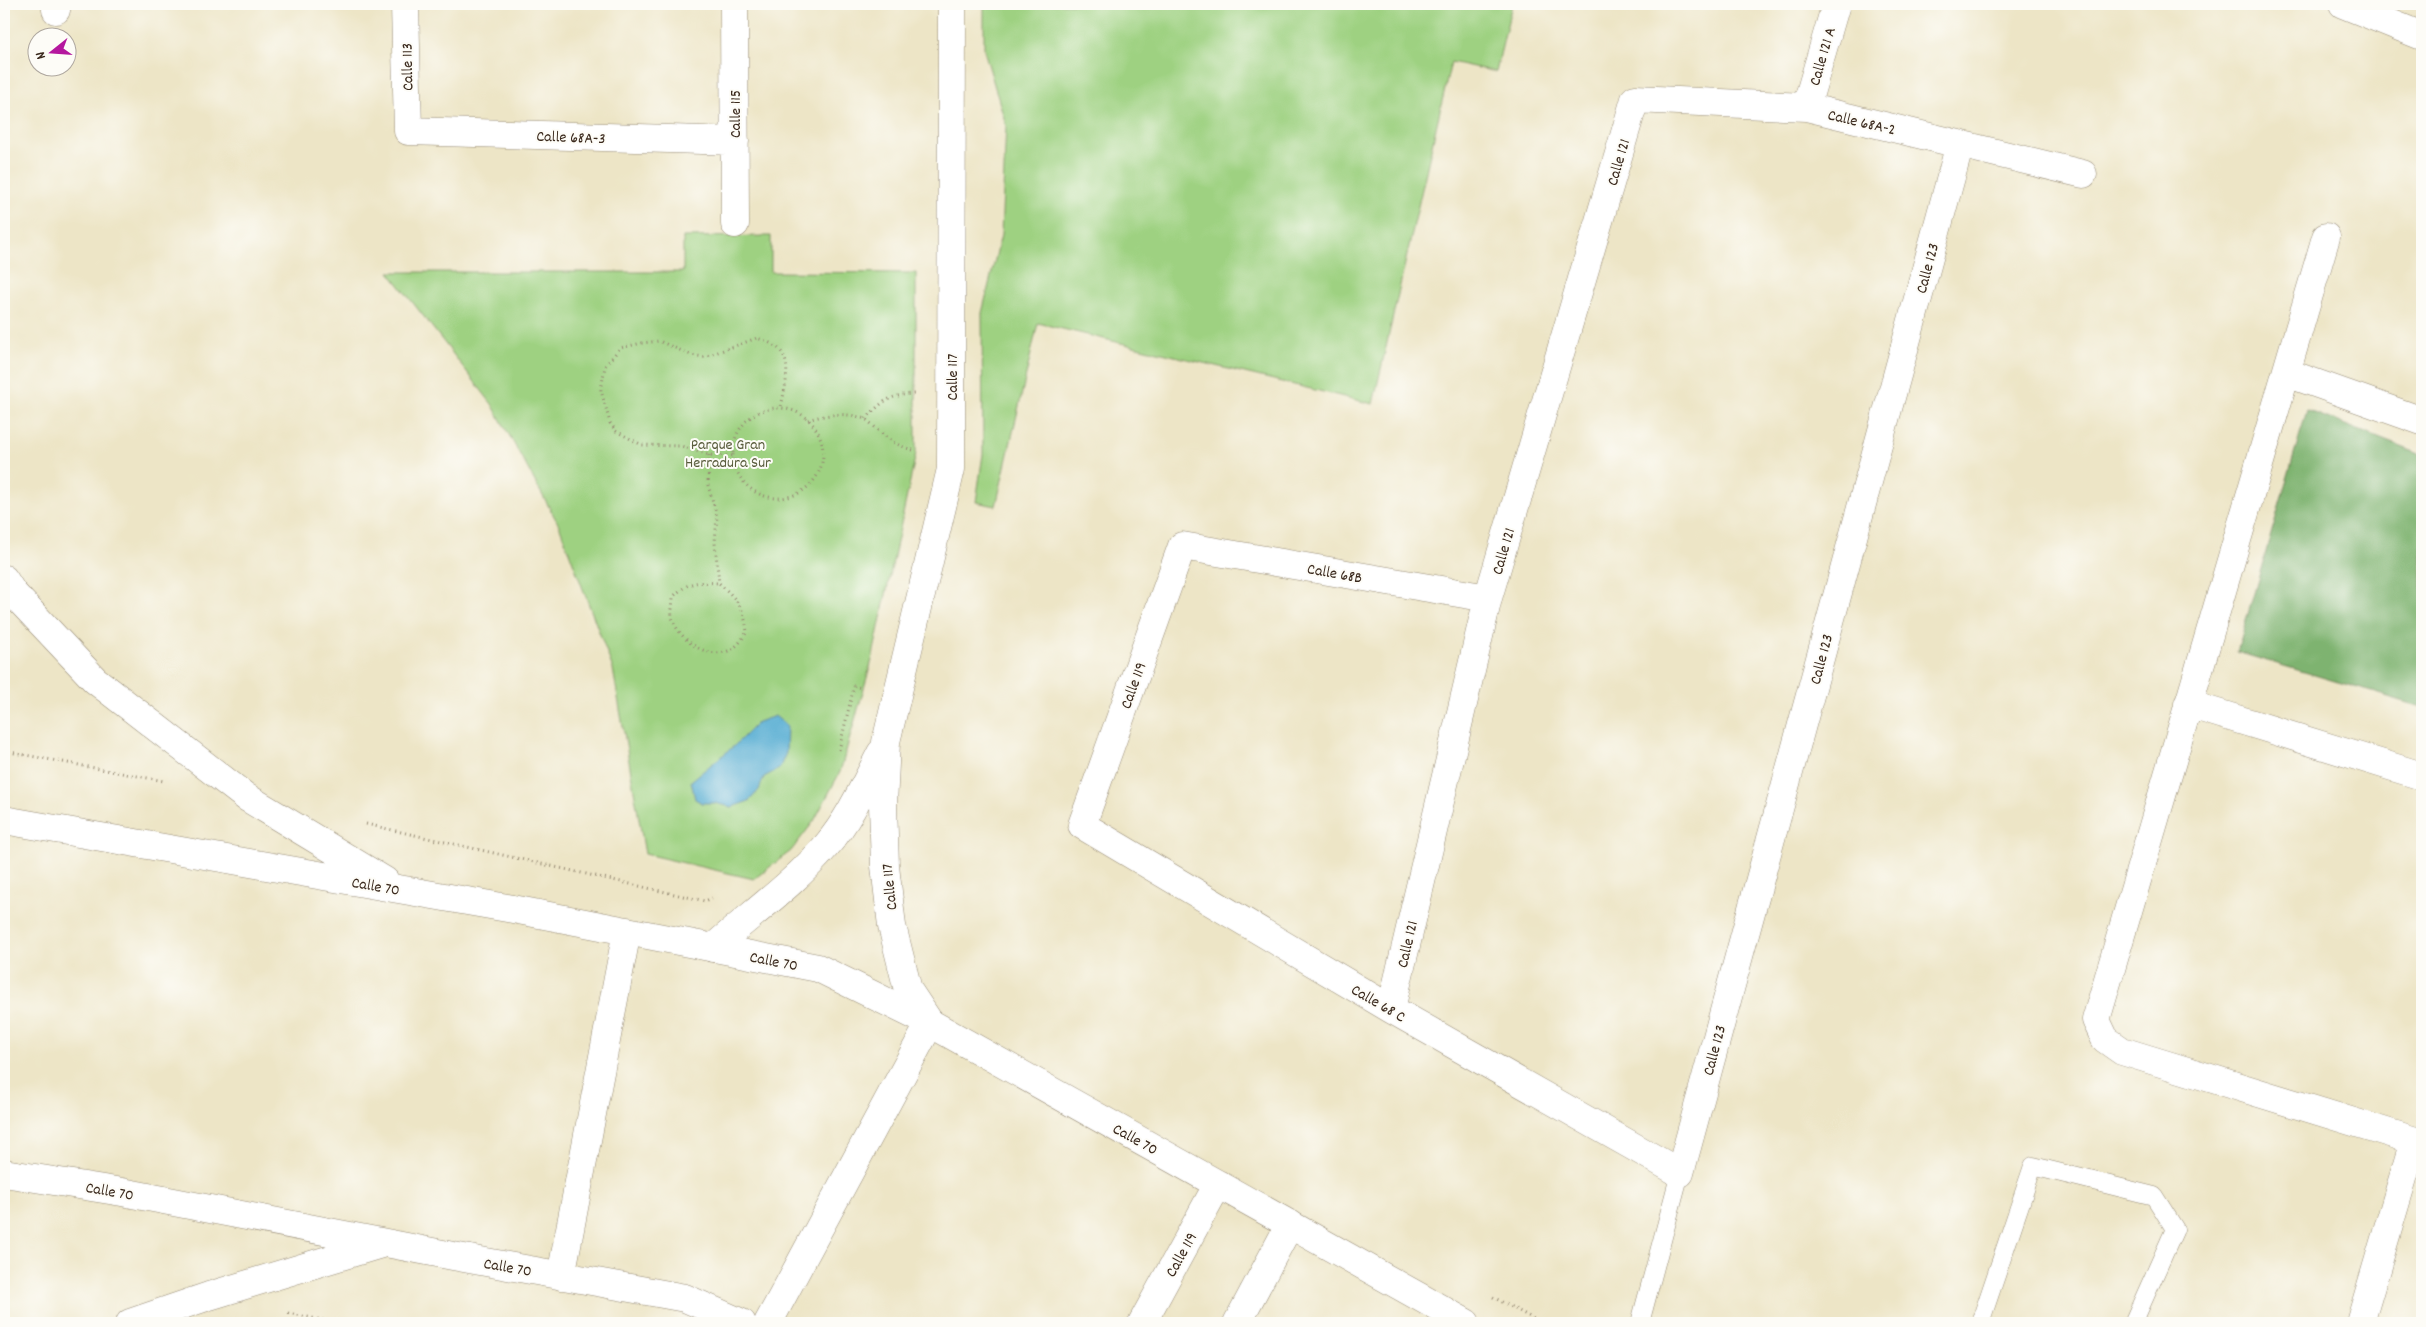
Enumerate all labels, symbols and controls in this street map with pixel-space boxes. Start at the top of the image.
street label: Calle 121 A [1804,24,1843,89]
north arrow [28,28,78,78]
street label: Calle 113 [397,43,420,91]
text: N [31,49,52,61]
street label: Calle 115 [725,90,748,138]
street label: Calle 68A-2 [1825,104,1898,142]
street label: Calle 68A-3 [536,126,606,151]
street label: Calle 121 [1602,137,1637,189]
street label: Calle 123 [1911,241,1946,296]
street label: Calle 117 [942,354,965,400]
park label: Parque Gran Herradura Sur [685,434,771,475]
street label: Calle 121 [1487,526,1522,578]
street label: Calle 68B [1305,558,1364,591]
street label: Calle 123 [1805,632,1840,687]
street label: Calle 119 [1115,659,1153,712]
street label: Calle 117 [877,862,904,911]
street label: Calle 70 [350,872,401,903]
street label: Calle 121 [1392,919,1425,970]
street label: Calle 70 [747,947,800,978]
street label: Calle 68 C [1346,979,1409,1029]
street label: Calle 123 [1698,1023,1733,1078]
street label: Calle 70 [1108,1118,1162,1162]
street label: Calle 70 [84,1177,135,1208]
street label: Calle 119 [1160,1229,1204,1282]
street label: Calle 70 [482,1253,533,1284]

